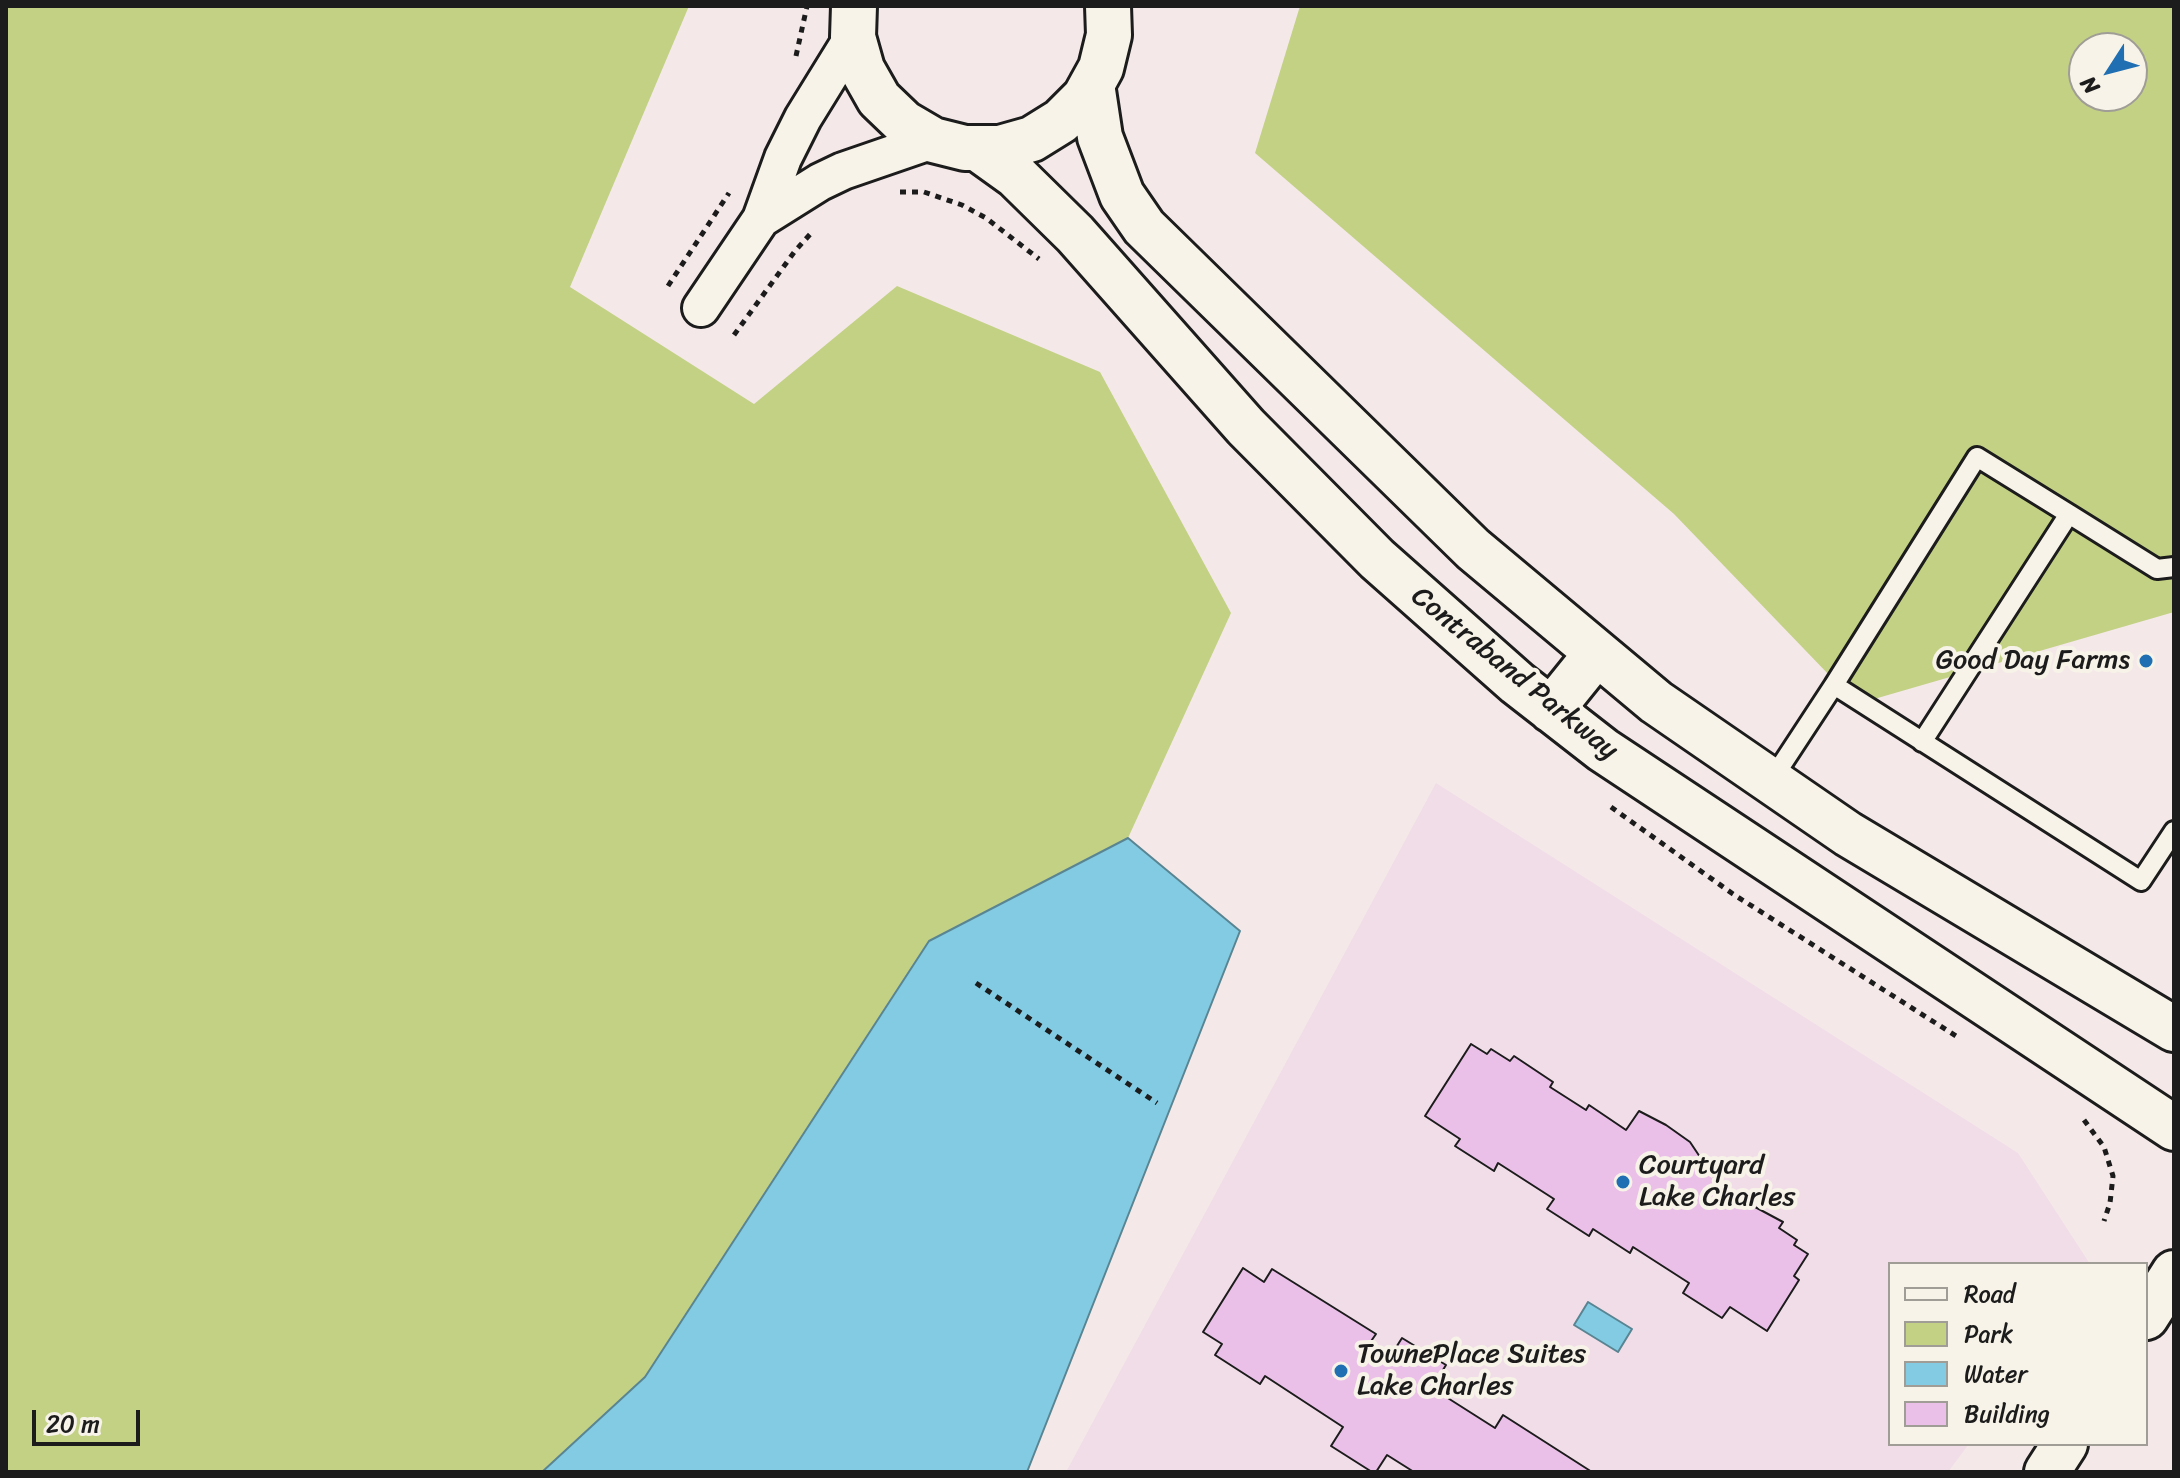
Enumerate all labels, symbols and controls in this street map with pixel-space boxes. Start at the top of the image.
north arrow [2068,32,2148,112]
text: N [2070,68,2110,103]
street label: Contraband Parkway [1404,580,1624,768]
place label: Good Day Farms [1936,644,2130,678]
marker: Good Day Farms [2137,652,2155,670]
place label: Courtyard Lake Charles [1639,1149,1795,1215]
marker: Courtyard Lake Charles [1614,1173,1632,1191]
legend [1888,1262,2148,1446]
text: Road [1964,1273,2015,1315]
text: Park [1964,1313,2013,1355]
place label: TownePlace Suites Lake Charles [1357,1338,1586,1404]
text: Water [1964,1353,2027,1395]
marker: TownePlace Suites Lake Charles [1332,1362,1350,1380]
text: Building [1964,1393,2050,1435]
scale bar [36,1394,144,1444]
text: 20 m [46,1403,100,1445]

